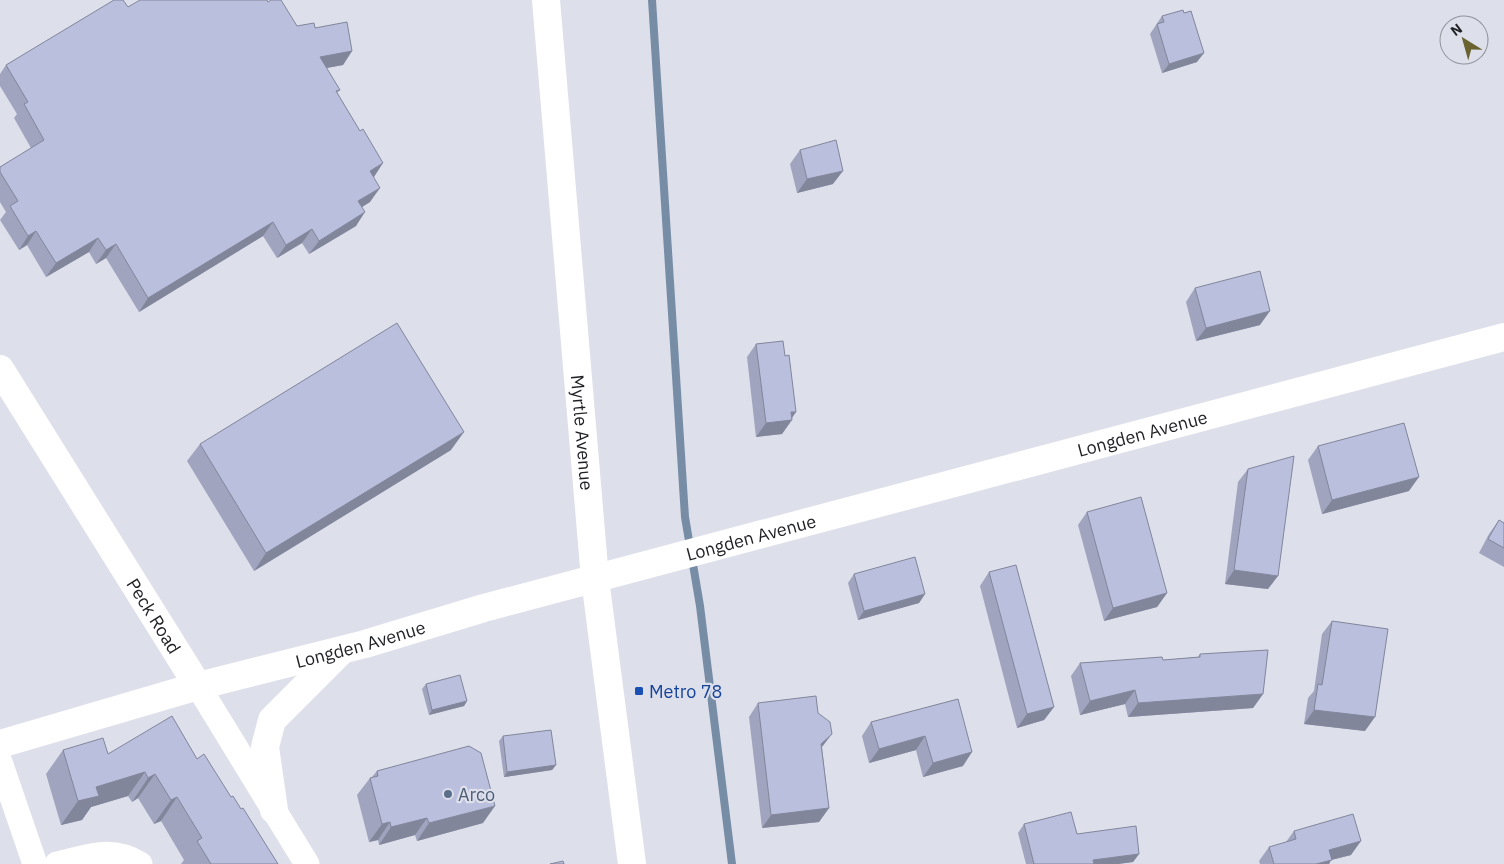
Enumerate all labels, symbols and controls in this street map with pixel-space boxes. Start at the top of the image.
north arrow [1439,15,1489,65]
text: N [1447,19,1466,40]
street label: Myrtle Avenue [566,374,599,491]
street label: Longden Avenue [1075,405,1210,461]
street label: Longden Avenue [683,509,818,565]
street label: Peck Road [122,574,186,658]
street label: Longden Avenue [293,615,428,673]
place label: Metro 78 [649,680,722,703]
marker: Metro 78 [633,685,645,697]
place label: Arco [458,783,495,806]
marker: Arco [442,788,454,800]

